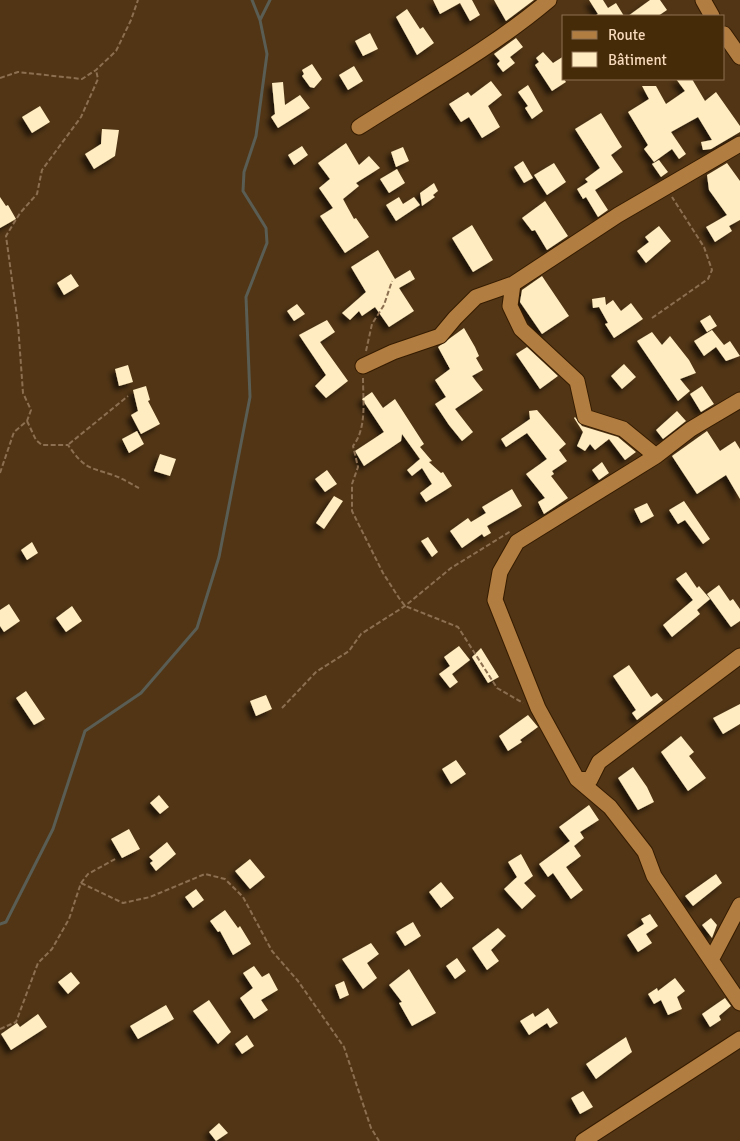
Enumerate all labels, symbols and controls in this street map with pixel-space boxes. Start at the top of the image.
legend [562,15,725,80]
text: Route [608,26,645,44]
text: Bâtiment [608,51,667,69]

